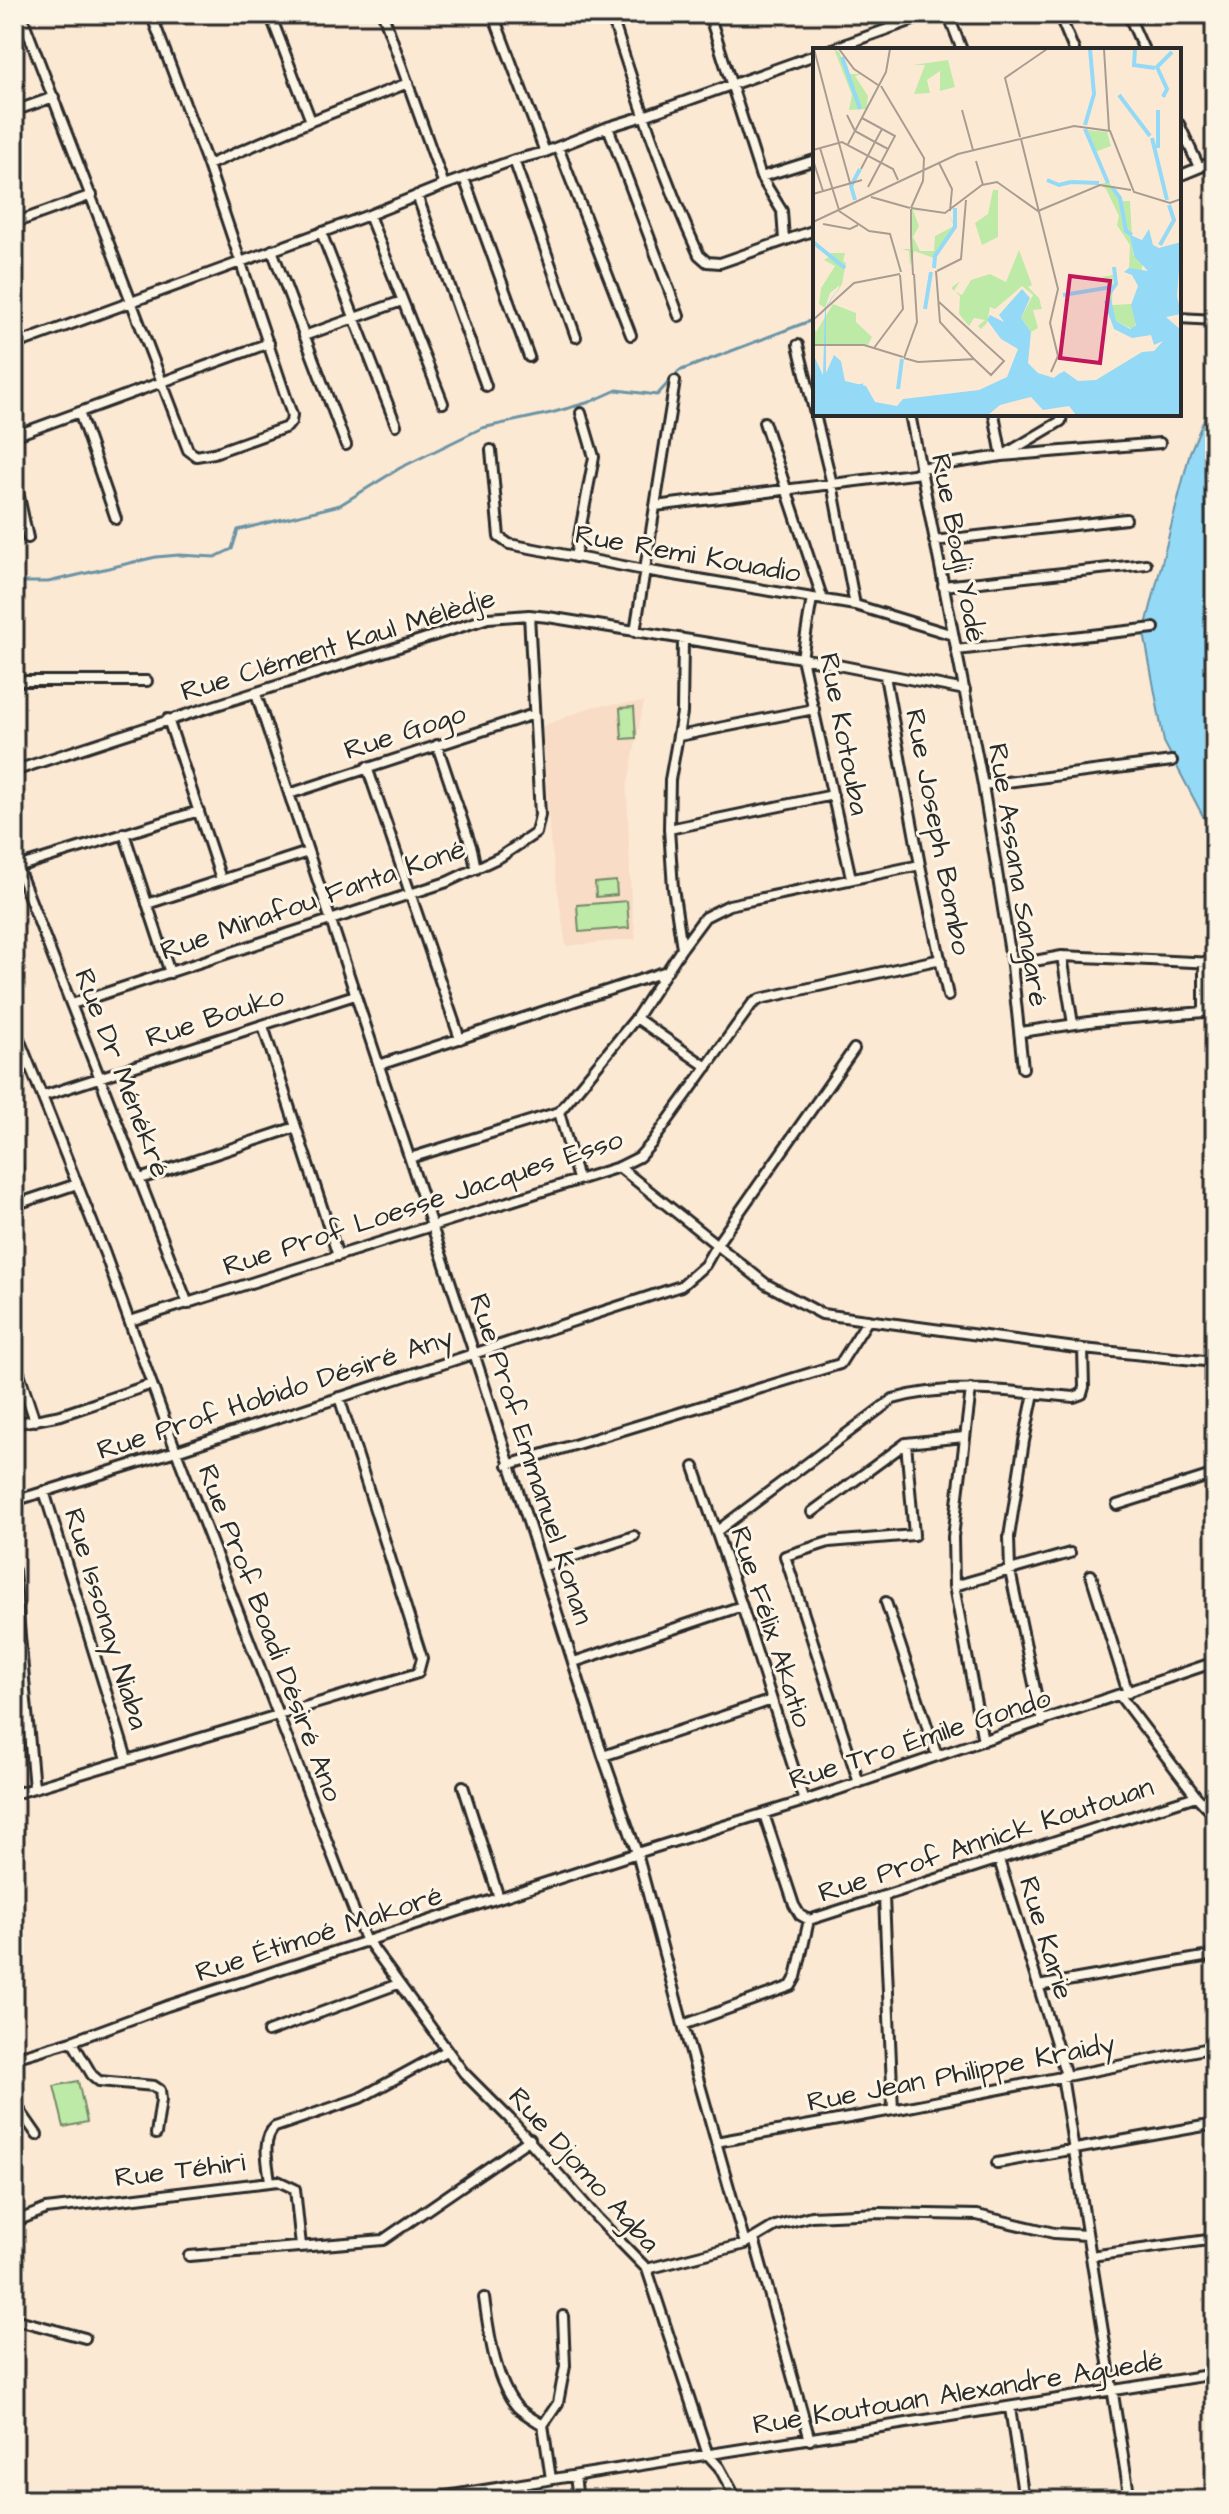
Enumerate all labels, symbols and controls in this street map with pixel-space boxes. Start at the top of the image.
inset map [813,48,1181,416]
street label: Rue Bodji Yodé [921,450,995,646]
street label: Rue Remi Kouadio [572,515,804,593]
street label: Rue Clément Kaul Mélèdje [176,579,500,711]
street label: Rue Kotouba [809,650,879,818]
street label: Rue Gogo [339,694,471,771]
street label: Rue Joseph Bombo [895,706,981,959]
street label: Rue Assana Sangaré [977,741,1058,1009]
street label: Rue Minafou Fanta Koné [155,829,471,971]
street label: Rue Dr Ménékré [64,963,180,1183]
street label: Rue Bouko [141,976,289,1058]
street label: Rue Prof Loesse Jacques Esso [218,1120,628,1286]
street label: Rue Prof Emmanuel Konan [459,1289,603,1629]
street label: Rue Prof Hobido Désiré Any [92,1318,459,1472]
street label: Rue Prof Boadi Désiré Ano [188,1459,352,1807]
street label: Rue Issonay Niaba [52,1504,158,1735]
street label: Rue Félix Akatio [720,1522,822,1733]
street label: Rue Tro Émile Gondo [784,1678,1056,1800]
street label: Rue Prof Annick Koutouan [813,1767,1159,1913]
street label: Rue Karie [1009,1872,1083,2004]
street label: Rue Étimoé Makoré [191,1876,447,1992]
street label: Rue Jean Philippe Kraidy [804,2024,1119,2124]
street label: Rue Djomo Agba [498,2079,669,2262]
street label: Rue Téhiri [113,2143,247,2197]
street label: Rue Koutouan Alexandre Aguedé [750,2341,1166,2446]

